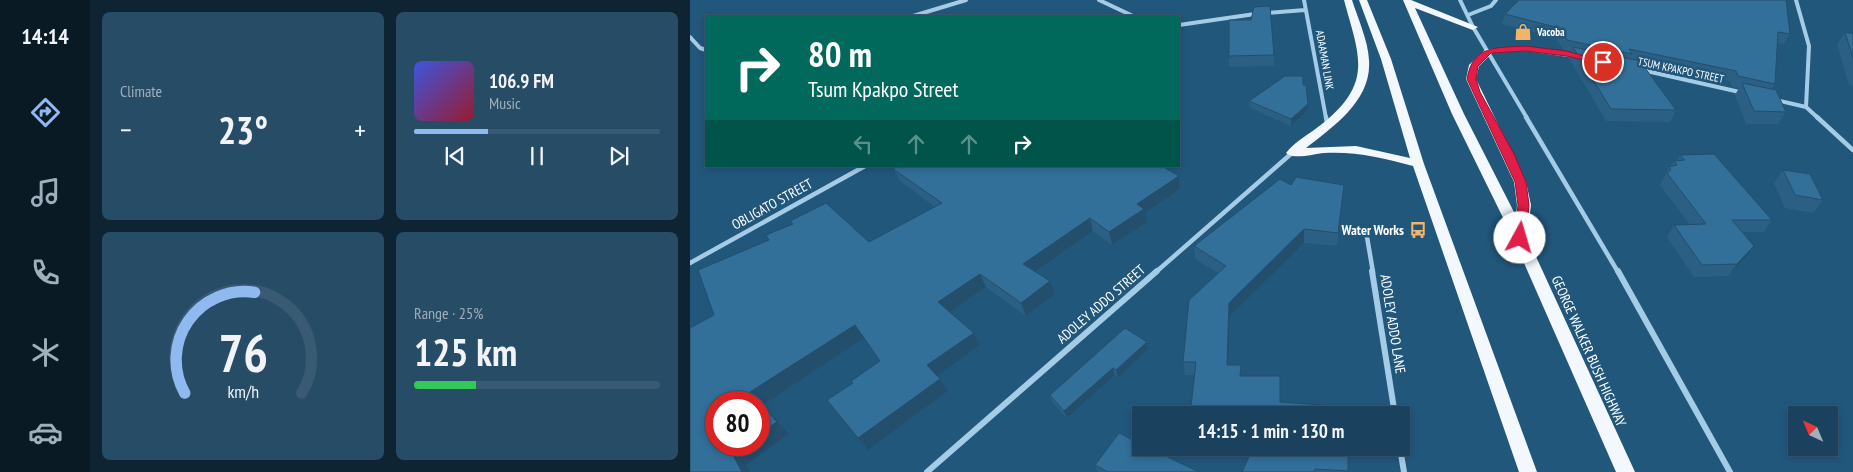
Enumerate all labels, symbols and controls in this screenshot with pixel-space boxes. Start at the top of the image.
text: 14:14 [21,22,69,50]
shop icon: Vacoba [1513,22,1533,42]
place label: Vacoba [1536,25,1565,39]
street label: ADAAMAN LINK [1313,29,1337,91]
text: 80 m [808,31,872,77]
icon: right [725,35,790,100]
pin [1582,41,1624,83]
icon: arrive [1589,48,1617,76]
street label: TSUM KPAKPO STREET [1637,54,1725,86]
text: 106.9 FM [489,69,554,93]
text: Tsum Kpakpo Street [808,75,959,103]
text: Climate [120,81,162,101]
text: Music [489,93,521,113]
icon: directions [28,95,63,130]
text: 23° [218,105,268,154]
text: − [120,111,132,148]
text: + [354,111,366,148]
icon: left [849,130,877,158]
icon: ahead [902,130,930,158]
icon: ahead [955,130,983,158]
icon: right [1008,130,1036,158]
icon: previous [441,142,469,170]
icon: pause [523,142,551,170]
icon: next [605,142,633,170]
street label: OBLIGATO STREET [728,174,816,234]
icon: music [28,175,63,210]
position arrow [1493,211,1545,263]
bus stop icon: Water Works [1408,220,1428,240]
place label: Water Works [1341,221,1404,239]
icon: phone [28,255,63,290]
street label: ADOLEY ADDO STREET [1053,260,1149,347]
street label: ADOLEY ADDO LANE [1376,273,1410,375]
street label: GEORGE WALKER BUSH HIGHWAY [1548,273,1631,430]
text: Range · 25% [414,303,483,323]
text: 76 [218,319,268,386]
text: 125 km [414,327,517,376]
icon: climate [28,335,63,370]
text: km/h [227,380,259,403]
speed limit sign: 80 [705,391,770,456]
north arrow [1788,406,1838,456]
map controls [1788,406,1838,456]
icon: car [28,415,63,450]
text: 14:15 · 1 min · 130 m [1198,419,1344,443]

